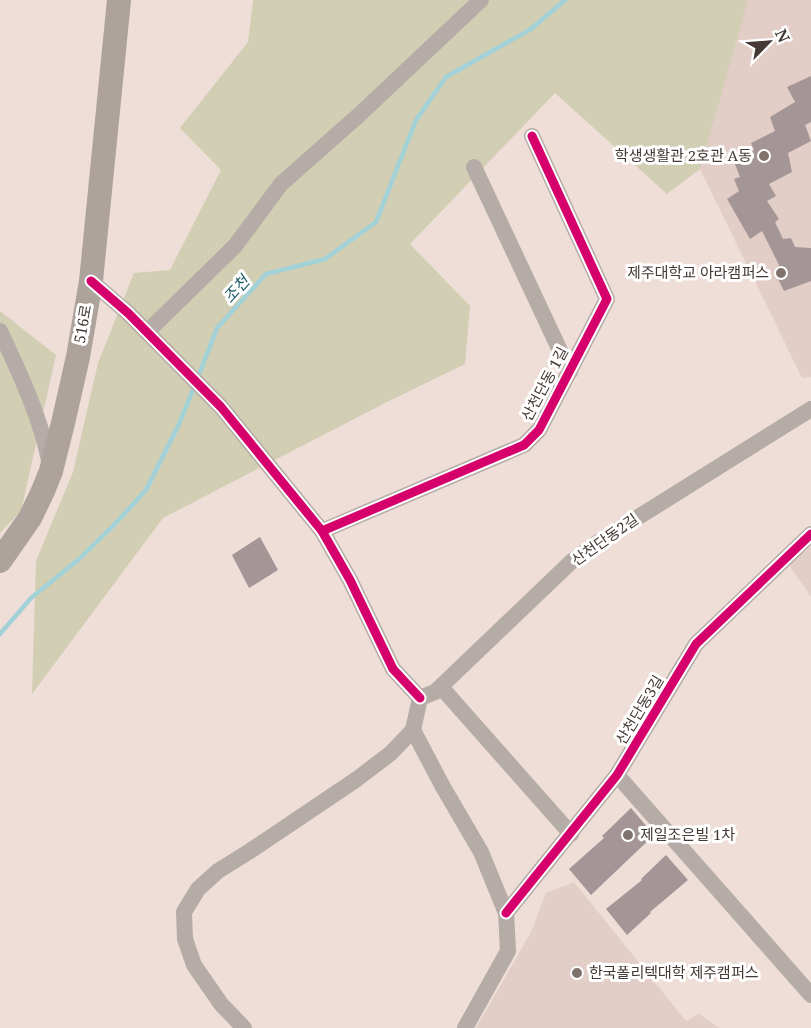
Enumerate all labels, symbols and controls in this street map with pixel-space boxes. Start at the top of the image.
north arrow [739,12,799,72]
text: N [770,25,795,46]
place label: 학생생활관 2호관 A동 [615,145,752,165]
marker: 학생생활관 2호관 A동 [757,149,771,163]
place label: 제주대학교 아라캠퍼스 [627,262,769,282]
marker: 제주대학교 아라캠퍼스 [774,266,788,280]
water label: 조천 [218,269,256,307]
street label: 516로 [69,303,95,345]
street label: 산천단동 1길 [516,343,572,424]
street label: 산천단동2길 [567,509,642,570]
street label: 산천단동3길 [611,671,668,748]
place label: 제일조은빌 1차 [640,824,735,844]
marker: 제일조은빌 1차 [621,828,635,842]
place label: 한국폴리텍대학 제주캠퍼스 [589,962,759,982]
marker: 한국폴리텍대학 제주캠퍼스 [570,966,584,980]

